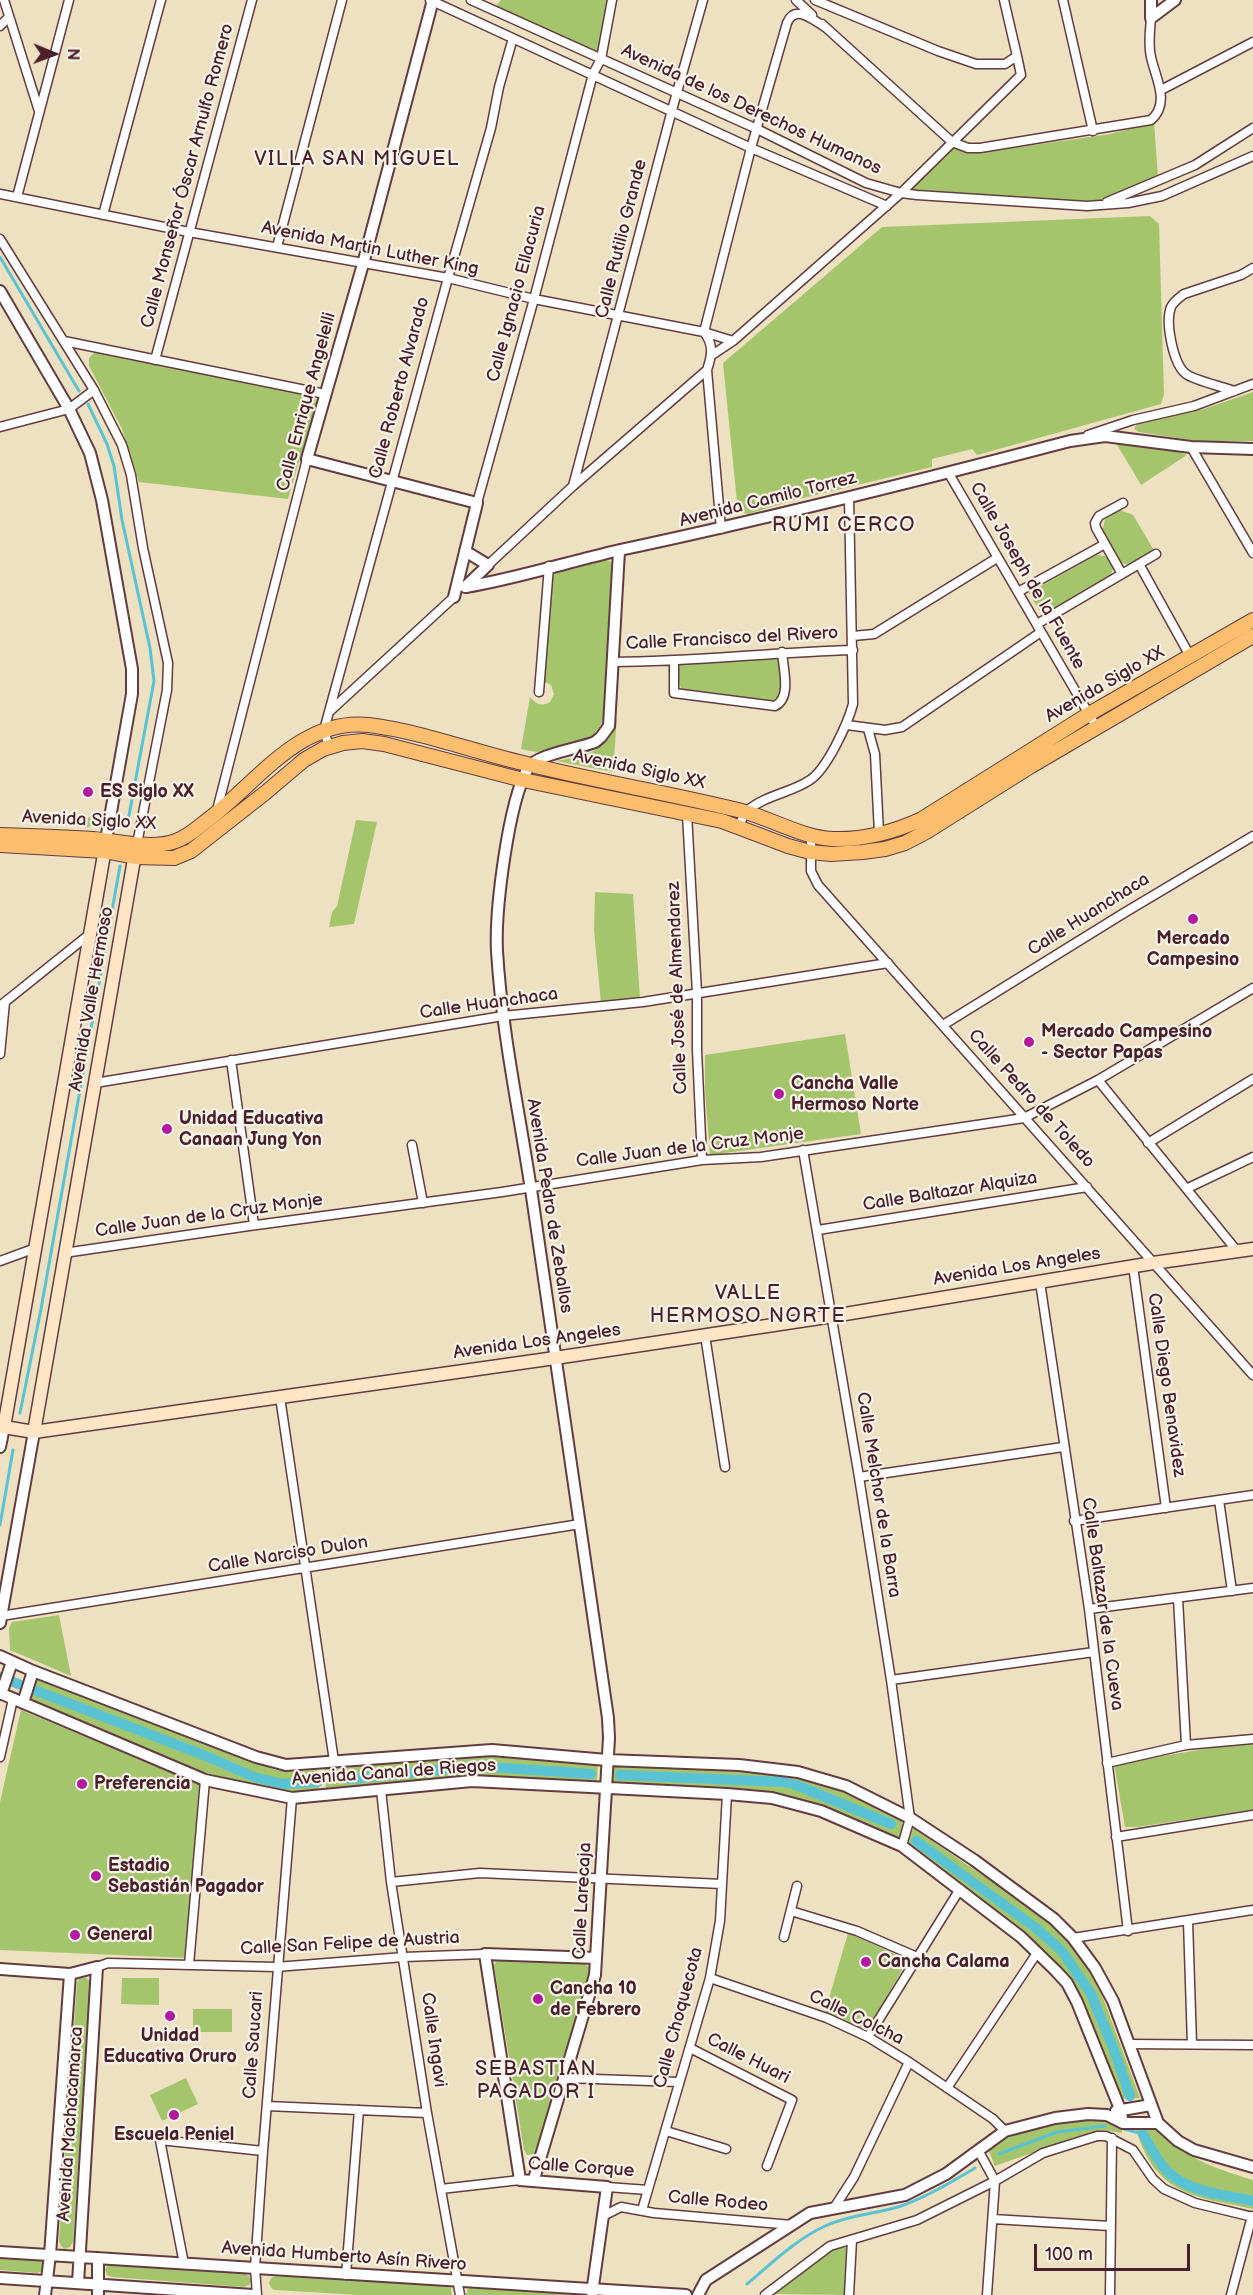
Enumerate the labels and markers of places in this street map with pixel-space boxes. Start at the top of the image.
place label: ES Siglo XX [100,781,194,803]
marker: ES Siglo XX [81,785,95,799]
marker: Mercado Campesino [1186,912,1200,926]
place label: Mercado Campesino [1147,928,1239,970]
place label: Mercado Campesino - Sector Papas [1041,1021,1212,1064]
marker: Mercado Campesino - Sector Papas [1022,1035,1036,1049]
place label: Cancha Valle Hermoso Norte [791,1073,919,1116]
marker: Cancha Valle Hermoso Norte [772,1087,786,1101]
place label: Unidad Educativa Canaan Jung Yon [179,1108,324,1150]
marker: Unidad Educativa Canaan Jung Yon [160,1122,174,1136]
place label: Preferencia [94,1773,191,1795]
marker: Preferencia [75,1777,89,1791]
place label: Estadio Sebastián Pagador [108,1855,264,1898]
marker: Estadio Sebastián Pagador [89,1869,103,1883]
place label: General [87,1924,153,1946]
marker: General [68,1928,82,1942]
place label: Cancha Calama [878,1951,1010,1973]
marker: Cancha Calama [859,1955,873,1969]
place label: Cancha 10 de Febrero [550,1978,641,2020]
marker: Cancha 10 de Febrero [531,1992,545,2006]
marker: Unidad Educativa Oruro [163,2009,177,2023]
place label: Unidad Educativa Oruro [103,2025,237,2068]
marker: Escuela Peniel [167,2108,181,2122]
place label: Escuela Peniel [114,2124,234,2146]

